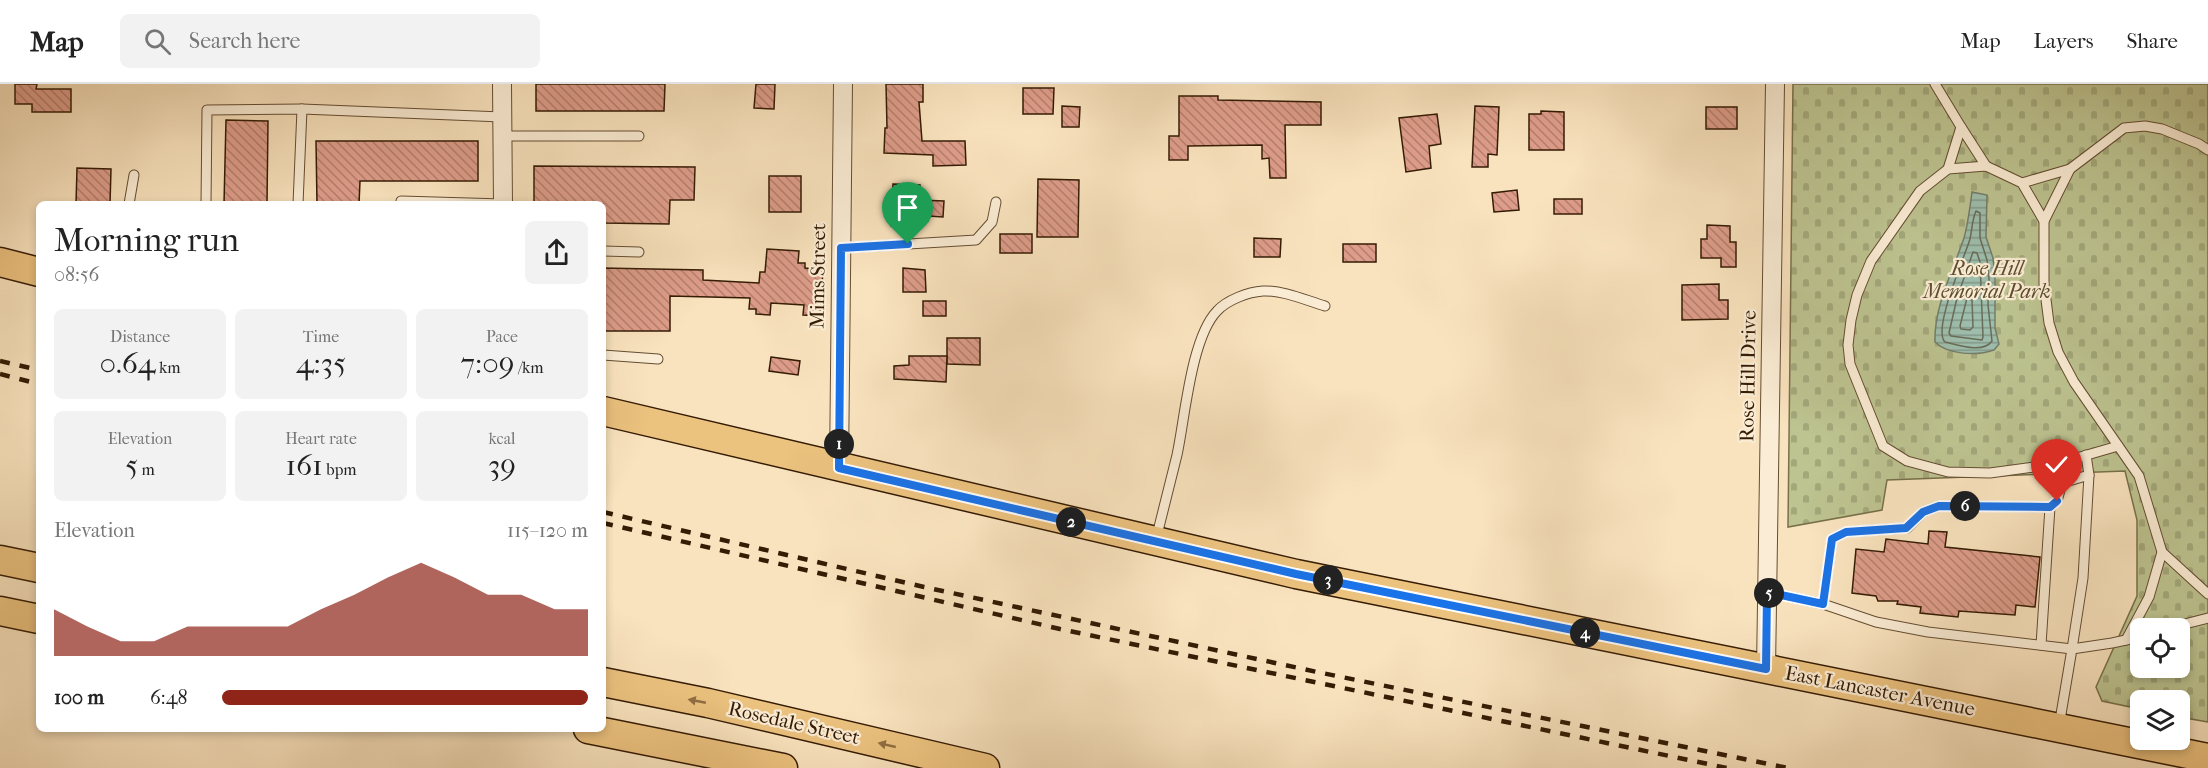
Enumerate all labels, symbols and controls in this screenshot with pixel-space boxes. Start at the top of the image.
search box [120,14,540,68]
text: Map [30,25,84,58]
icon: search [141,25,174,58]
text: Search here [189,28,300,54]
text: Map [1960,29,2001,53]
text: Layers [2034,29,2093,53]
text: Share [2126,29,2178,53]
pin [882,182,933,244]
icon: arrive [891,191,924,224]
text: Morning run [54,221,239,260]
button: share [525,221,588,284]
street label: Mims Street [806,223,830,329]
park label: Rose Hill Memorial Park [1922,257,2050,303]
text: 08:56 [54,263,99,286]
street label: Rose Hill Drive [1735,310,1761,442]
text: Distance [110,327,170,346]
text: Time [303,327,339,346]
text: Pace [486,327,518,346]
text: 0.64 [99,346,156,381]
text: 4:35 [296,346,346,381]
text: 7:09 [461,346,515,381]
text: km [156,358,181,377]
text: /km [515,358,543,377]
text: Elevation [108,429,172,448]
text: Heart rate [285,429,357,448]
text: kcal [489,429,515,448]
pin: 1 [824,429,854,459]
text: 1 [836,434,842,453]
pin [2031,439,2082,501]
text: 5 [125,448,138,483]
text: 161 [285,448,323,483]
text: 39 [488,448,516,483]
icon: check [2040,448,2073,481]
text: m [138,460,155,479]
text: bpm [323,460,357,479]
pin: 6 [1950,491,1980,521]
text: 6 [1961,496,1969,515]
pin: 2 [1056,507,1086,537]
text: 2 [1067,512,1075,531]
text: Elevation [54,519,135,542]
text: 115–120 m [507,519,588,542]
pin: 3 [1313,565,1343,595]
text: 3 [1325,570,1331,589]
pin: 5 [1754,578,1784,608]
text: 5 [1766,583,1772,602]
pin: 4 [1570,618,1600,648]
map controls [2130,618,2190,750]
button: locate [2130,618,2190,678]
text: 4 [1580,623,1590,642]
street label: East Lancaster Avenue [1783,661,1977,721]
text: 100 m [54,686,104,709]
text: 6:48 [150,686,188,709]
button: layers [2130,690,2190,750]
one-way arrow [688,695,707,705]
street label: Rosedale Street [726,697,862,749]
one-way arrow [878,740,897,749]

